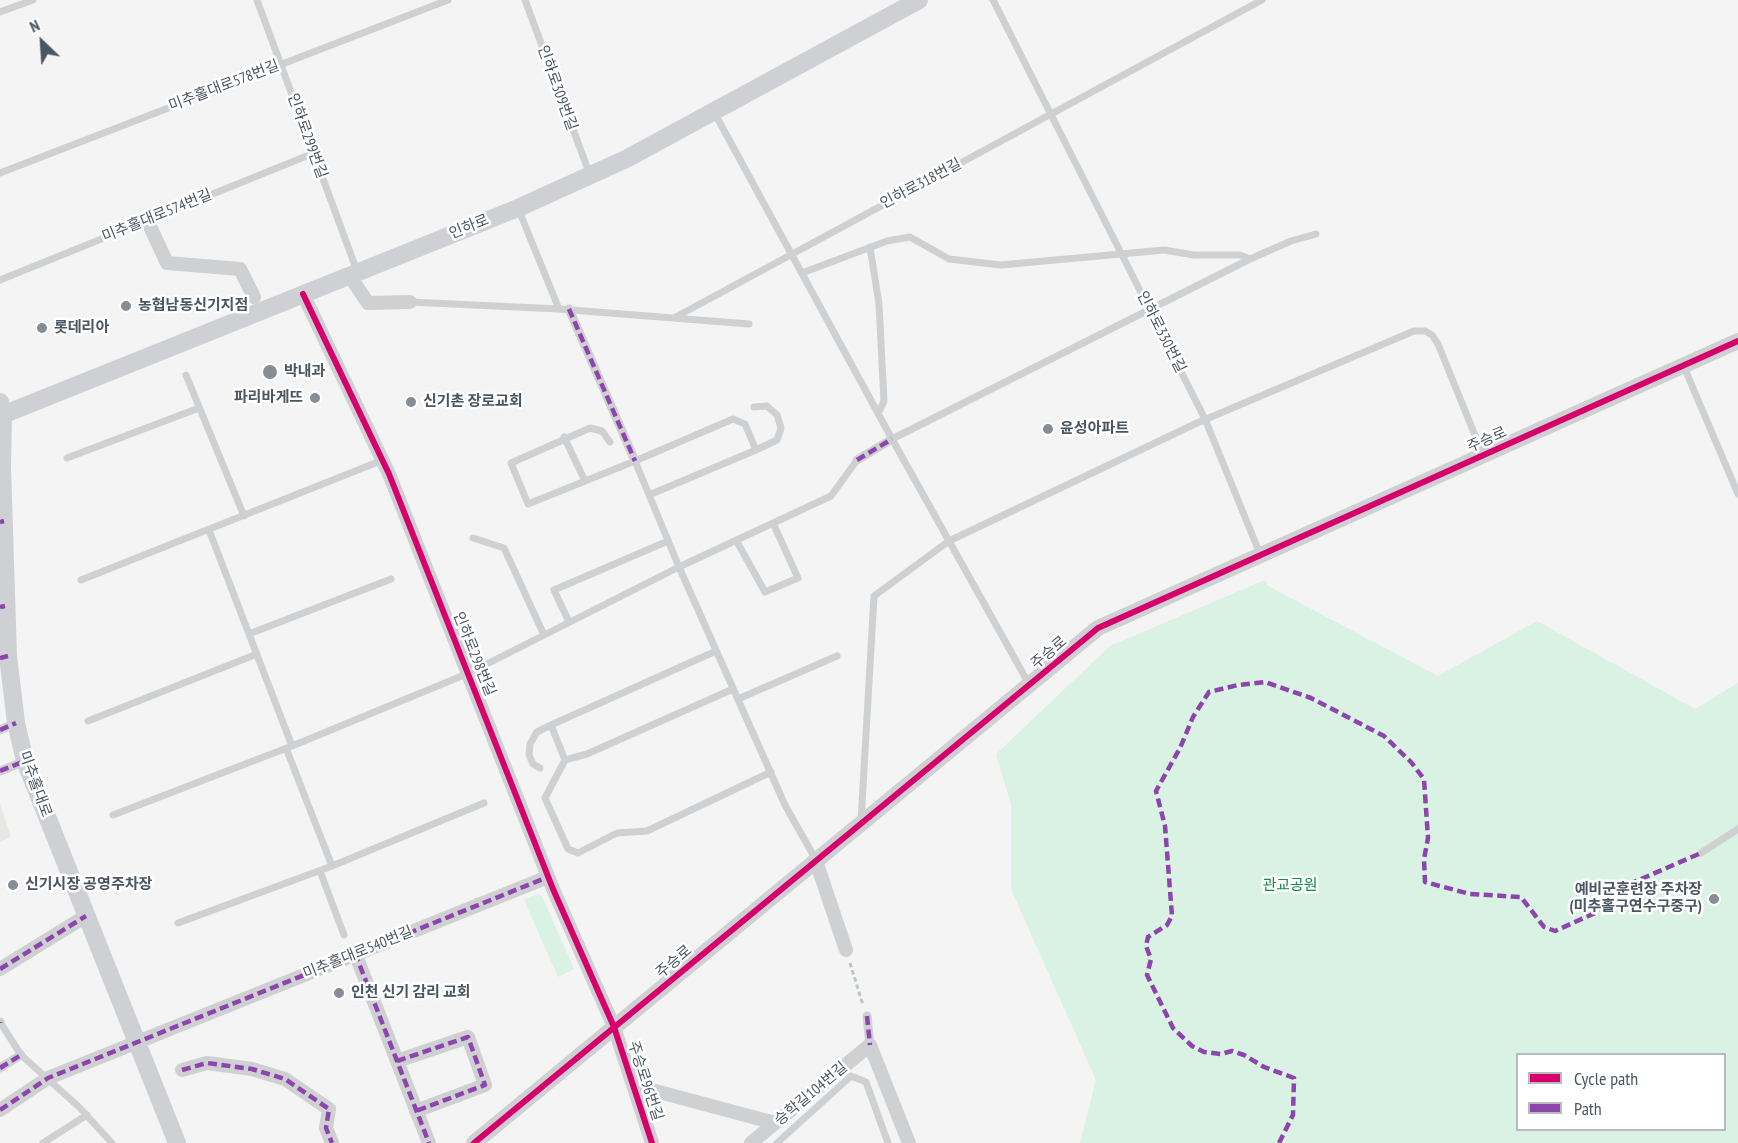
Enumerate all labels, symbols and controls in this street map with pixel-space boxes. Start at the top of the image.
north arrow [12,12,72,72]
text: N [26,15,43,37]
street label: 인하로309번길 [533,43,581,133]
street label: 미추홀대로578번길 [166,57,282,115]
street label: 인하로299번길 [283,91,331,181]
street label: 인하로318번길 [877,155,965,213]
street label: 미추홀대로574번길 [99,186,215,246]
street label: 인하로 [446,211,492,243]
street label: 인하로330번길 [1133,288,1189,376]
place label: 농협남동신기지점 [138,297,248,315]
marker: 농협남동신기지점 [119,299,133,313]
place label: 롯데리아 [54,319,109,337]
marker: 롯데리아 [35,321,49,335]
marker: 박내과 [261,363,279,381]
place label: 박내과 [284,363,325,381]
place label: 파리바게뜨 [234,389,303,407]
marker: 파리바게뜨 [308,391,322,405]
place label: 신기촌 장로교회 [423,393,523,411]
marker: 신기촌 장로교회 [404,395,418,409]
place label: 윤성아파트 [1060,420,1129,438]
marker: 윤성아파트 [1041,422,1055,436]
street label: 주승로 [1464,423,1510,457]
street label: 인하로298번길 [449,609,499,699]
street label: 주승로 [1027,633,1071,673]
street label: 미추홀대로 [15,749,55,819]
place label: 신기시장 공영주차장 [25,876,152,894]
park label: 관교공원 [1262,877,1318,895]
marker: 신기시장 공영주차장 [6,878,20,892]
place label: 예비군훈련장 주차장 (미추홀구연수구중구) [1569,881,1702,916]
marker: 예비군훈련장 주차장 (미추홀구연수구중구) [1707,892,1721,906]
street label: 미추홀대로540번길 [300,923,416,983]
street label: 주승로 [652,942,696,982]
place label: 인천 신기 감리 교회 [351,984,471,1002]
marker: 인천 신기 감리 교회 [332,986,346,1000]
street label: 주승로96번길 [624,1039,666,1123]
legend [1516,1053,1726,1131]
street label: 승학길104번길 [771,1058,851,1130]
text: Cycle path [1574,1067,1638,1090]
text: Path [1574,1097,1602,1120]

